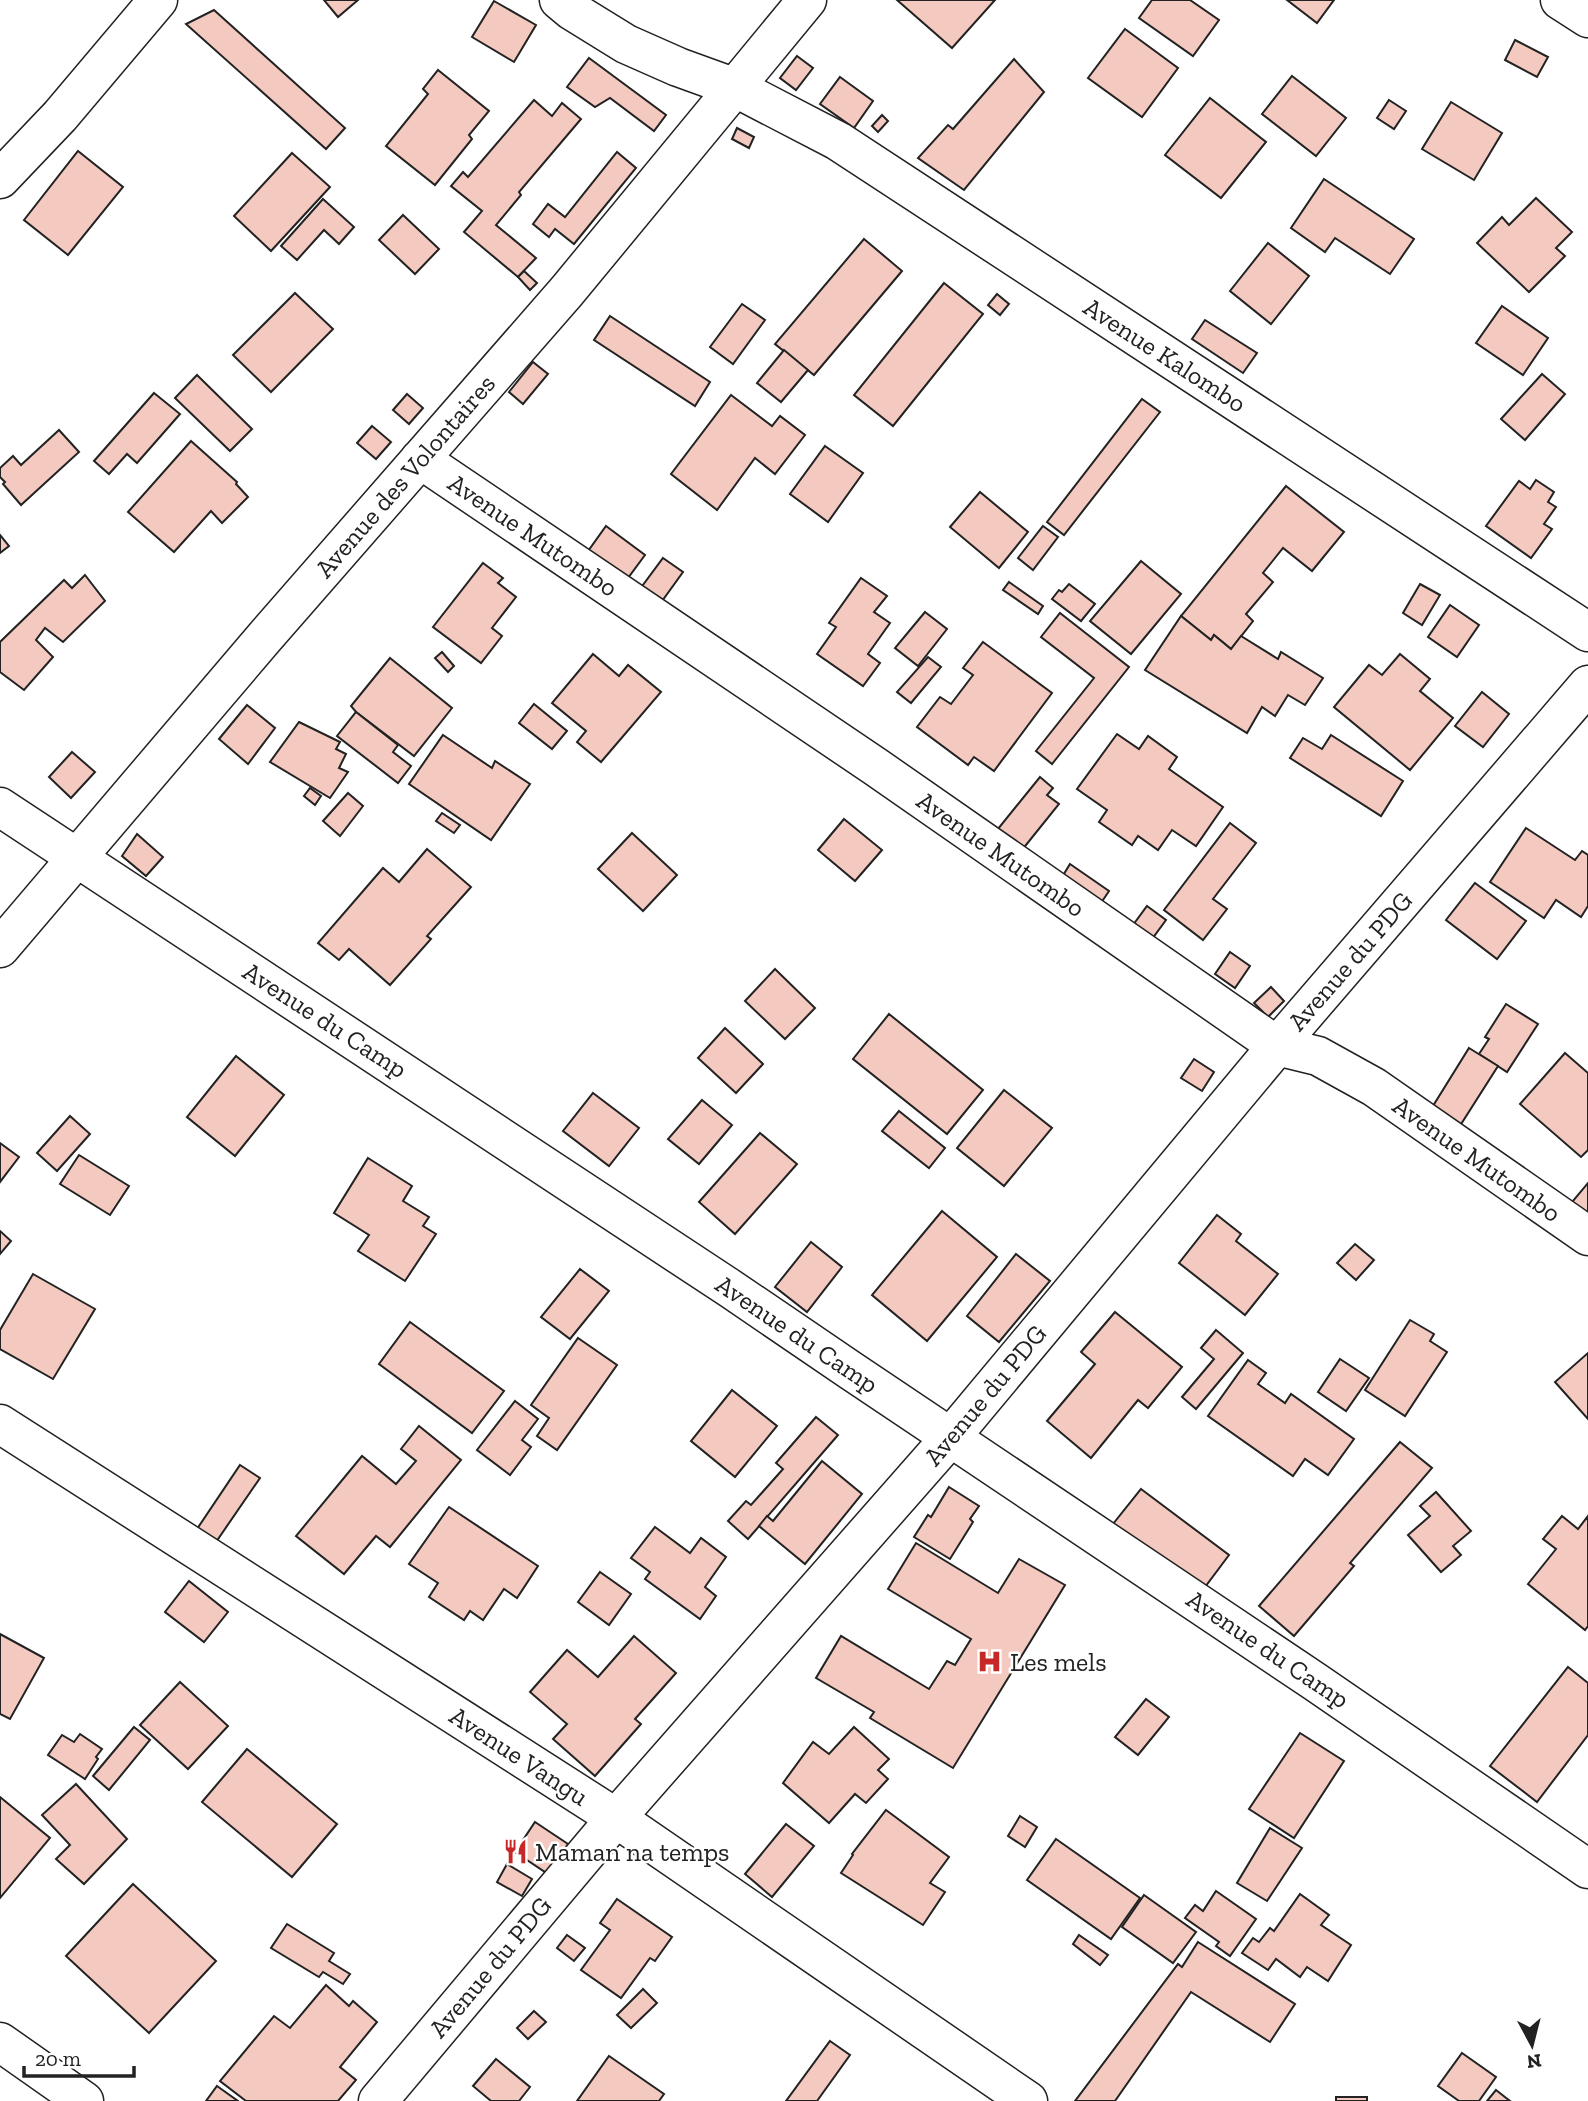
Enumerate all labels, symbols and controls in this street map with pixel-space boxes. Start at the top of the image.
street label: Avenue Kalombo [1078,291,1252,419]
street label: Avenue des Volontaires [308,368,502,584]
street label: Avenue Mutombo [442,466,624,604]
street label: Avenue Mutombo [911,784,1091,924]
street label: Avenue du PDG [1281,885,1419,1037]
street label: Avenue du Camp [237,955,413,1085]
street label: Avenue Mutombo [1387,1089,1567,1229]
street label: Avenue du Camp [710,1268,884,1400]
street label: Avenue du PDG [917,1318,1053,1472]
street label: Avenue du Camp [1181,1583,1355,1715]
place label: Les mels [1010,1646,1107,1678]
hospital icon: Les mels [976,1648,1004,1676]
street label: Avenue Vangu [444,1699,595,1813]
place label: Maman na temps [535,1836,729,1868]
restaurant icon: Maman na temps [501,1838,529,1866]
street label: Avenue du PDG [422,1890,558,2044]
north arrow [1497,2010,1567,2080]
scale bar [24,2035,135,2078]
text: 20 m [35,2046,81,2071]
text: N [1525,2049,1543,2074]

